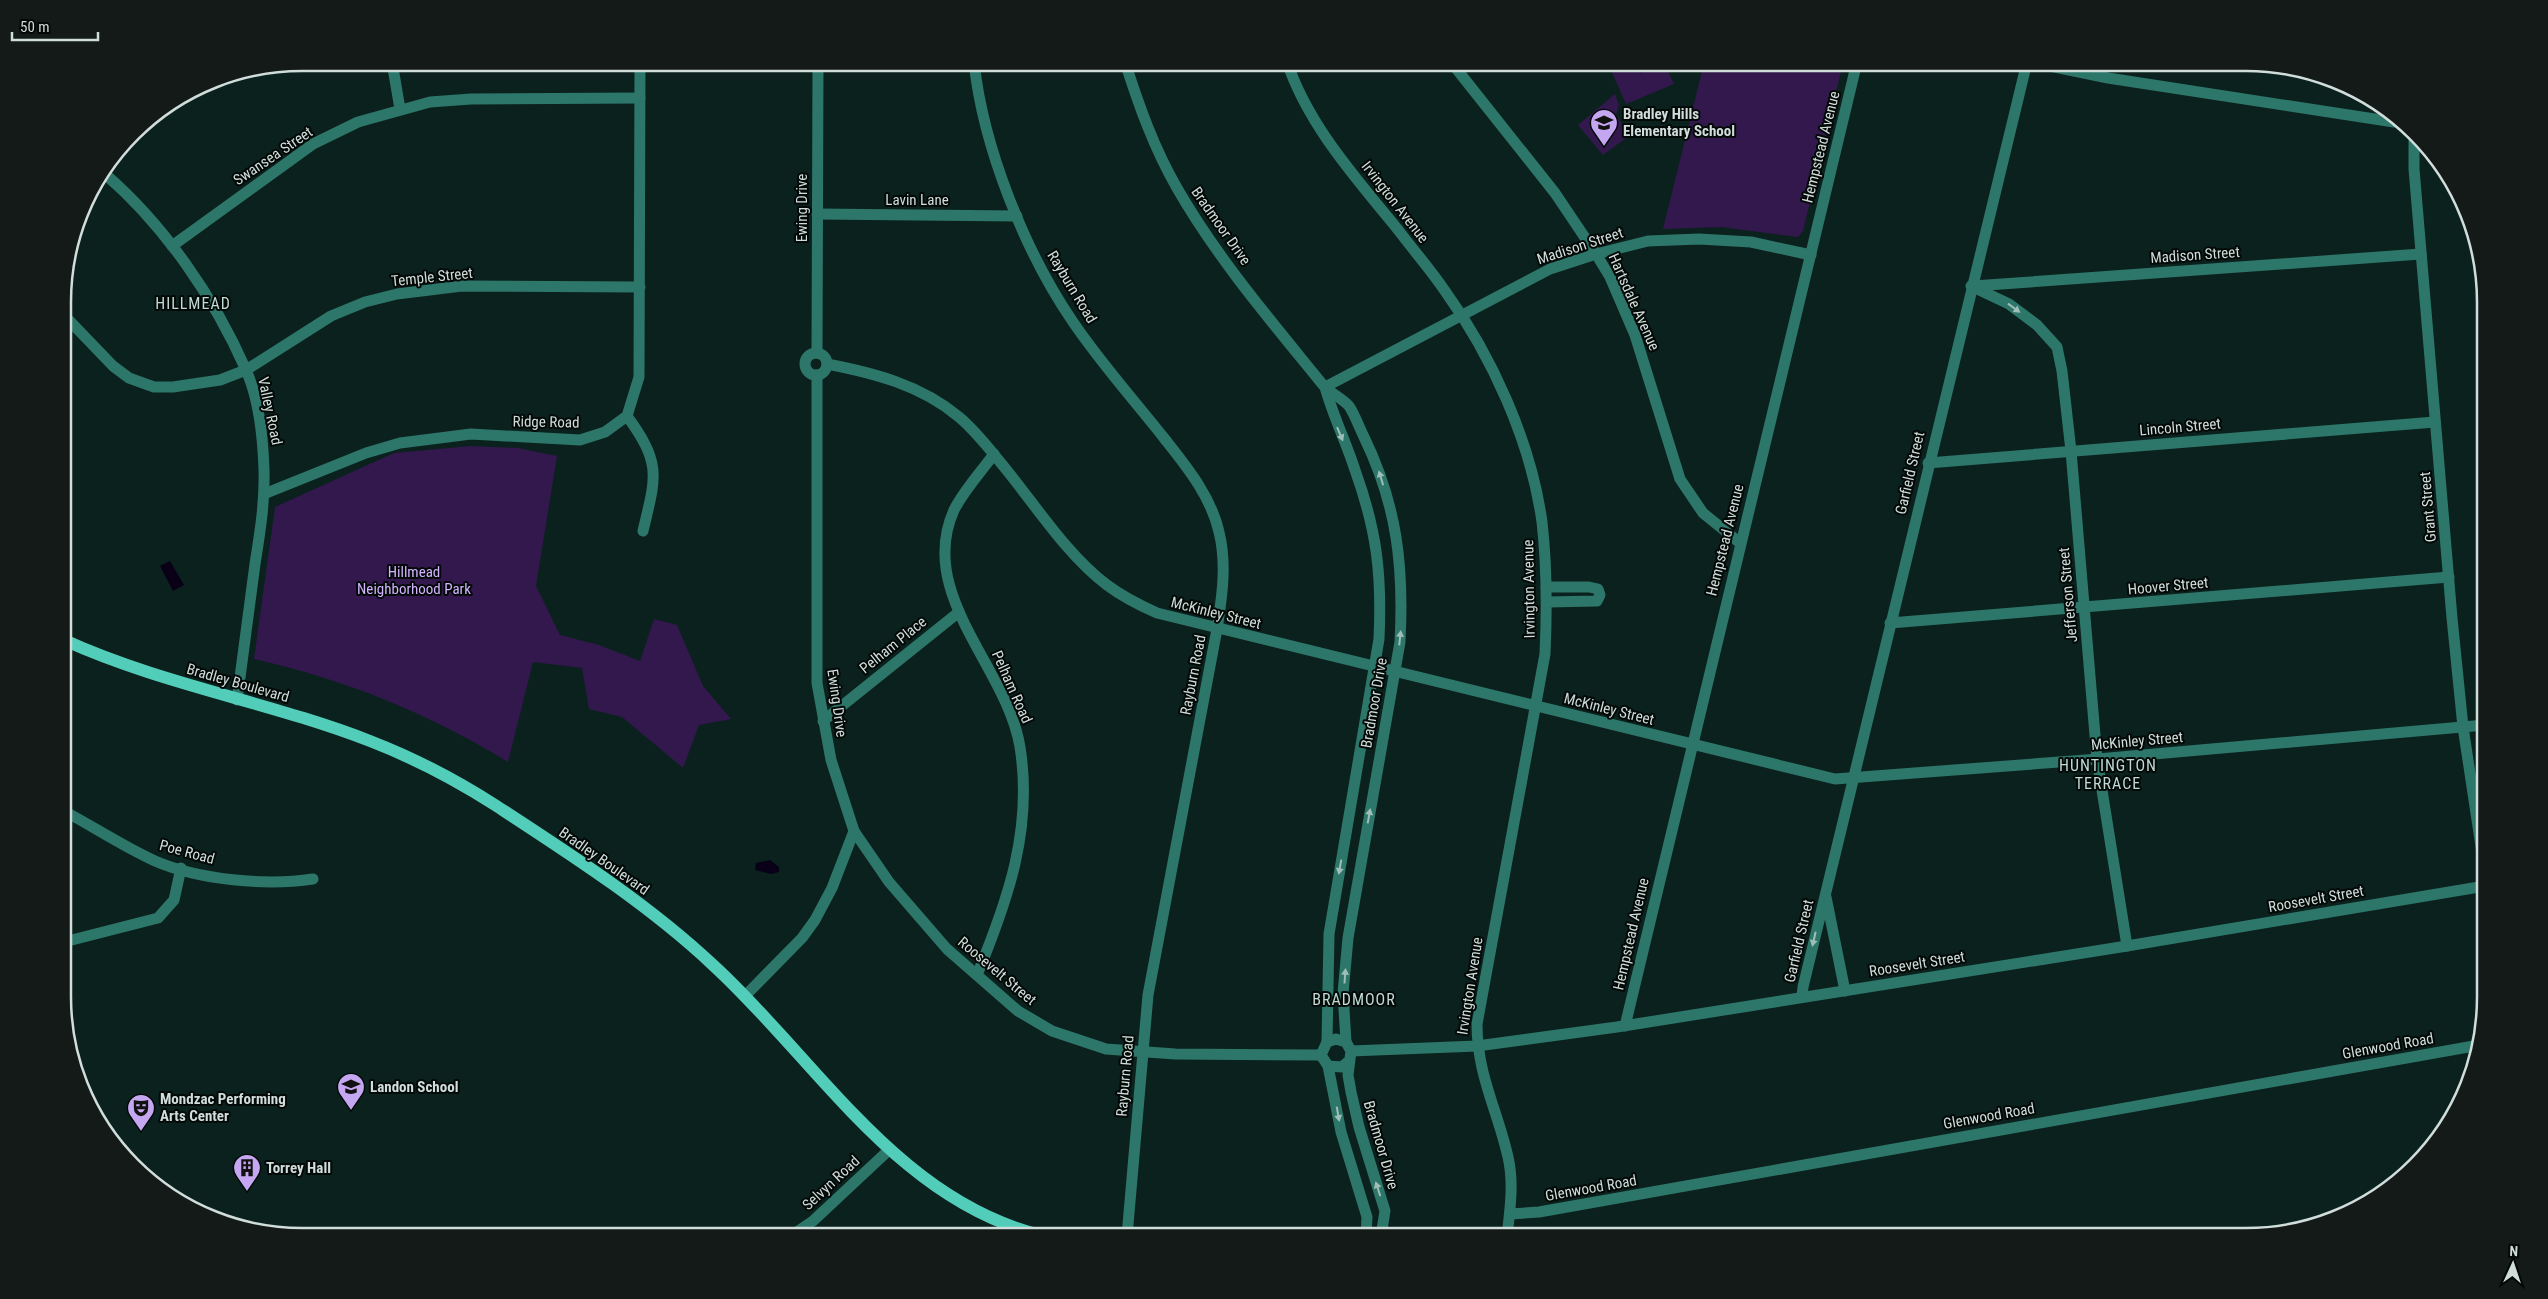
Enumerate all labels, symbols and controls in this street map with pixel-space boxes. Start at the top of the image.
scale bar [12,10,99,42]
text: 50 m [20,18,50,36]
street label: Hempstead Avenue [1798,89,1844,205]
place label: Bradley Hills Elementary School [1623,105,1735,140]
school or university icon: Bradley Hills Elementary School [1589,108,1619,147]
street label: Swansea Street [230,123,316,189]
street label: Irvington Avenue [1358,158,1432,246]
street label: Ewing Drive [793,174,811,242]
street label: Bradmoor Drive [1187,183,1255,269]
street label: Lavin Lane [885,191,949,209]
street label: Madison Street [1535,224,1625,268]
street label: Madison Street [2150,243,2240,267]
street label: Rayburn Road [1043,248,1101,326]
street label: Hartsdale Avenue [1605,251,1663,353]
street label: Temple Street [390,264,474,290]
district label: HILLMEAD [155,294,231,313]
one-way arrow [2007,303,2021,313]
street label: Valley Road [254,375,286,447]
street label: Ridge Road [512,412,580,432]
street label: Lincoln Street [2139,414,2221,440]
one-way arrow [1337,426,1345,441]
street label: Garfield Street [1892,430,1928,516]
one-way arrow [1376,471,1384,486]
street label: Grant Street [2416,471,2440,543]
street label: Hempstead Avenue [1702,482,1748,598]
street label: Irvington Avenue [1519,540,1539,638]
street label: Jefferson Street [2055,547,2081,643]
park label: Hillmead Neighborhood Park [357,563,471,598]
street label: Hoover Street [2127,574,2209,598]
street label: McKinley Street [1169,593,1263,633]
street label: Pelham Place [856,613,930,677]
one-way arrow [1396,630,1404,646]
street label: Rayburn Road [1176,633,1210,717]
street label: Pelham Road [988,648,1036,726]
street label: Bradmoor Drive [1357,656,1391,750]
street label: Bradley Boulevard [185,660,291,706]
street label: Ewing Drive [823,668,851,738]
street label: McKinley Street [1562,689,1656,729]
street label: McKinley Street [2090,728,2184,754]
district label: HUNTINGTON TERRACE [2059,756,2157,793]
one-way arrow [1366,807,1374,823]
street label: Bradley Boulevard [555,823,653,899]
street label: Poe Road [157,836,217,868]
one-way arrow [1336,859,1344,875]
street label: Hempstead Avenue [1609,876,1653,992]
street label: Roosevelt Street [2267,882,2365,916]
street label: Garfield Street [1781,898,1817,984]
one-way arrow [1810,932,1818,947]
street label: Roosevelt Street [954,933,1040,1009]
street label: Irvington Avenue [1453,936,1487,1036]
street label: Roosevelt Street [1868,948,1966,980]
one-way arrow [1341,968,1349,984]
district label: BRADMOOR [1312,990,1396,1009]
street label: Glenwood Road [2341,1029,2435,1063]
street label: Rayburn Road [1112,1035,1138,1117]
school or university icon: Landon School [336,1072,366,1111]
place label: Landon School [370,1078,458,1096]
place label: Mondzac Performing Arts Center [160,1090,286,1125]
theatre icon: Mondzac Performing Arts Center [126,1093,156,1132]
street label: Bradmoor Drive [1360,1099,1402,1191]
street label: Glenwood Road [1942,1099,2036,1133]
one-way arrow [1334,1106,1342,1122]
street label: Selvyn Road [799,1152,863,1214]
building icon: Torrey Hall [232,1153,262,1192]
place label: Torrey Hall [266,1159,331,1177]
street label: Glenwood Road [1544,1171,1638,1205]
one-way arrow [1374,1181,1382,1196]
north arrow [2488,1239,2538,1289]
text: N [2509,1243,2518,1259]

